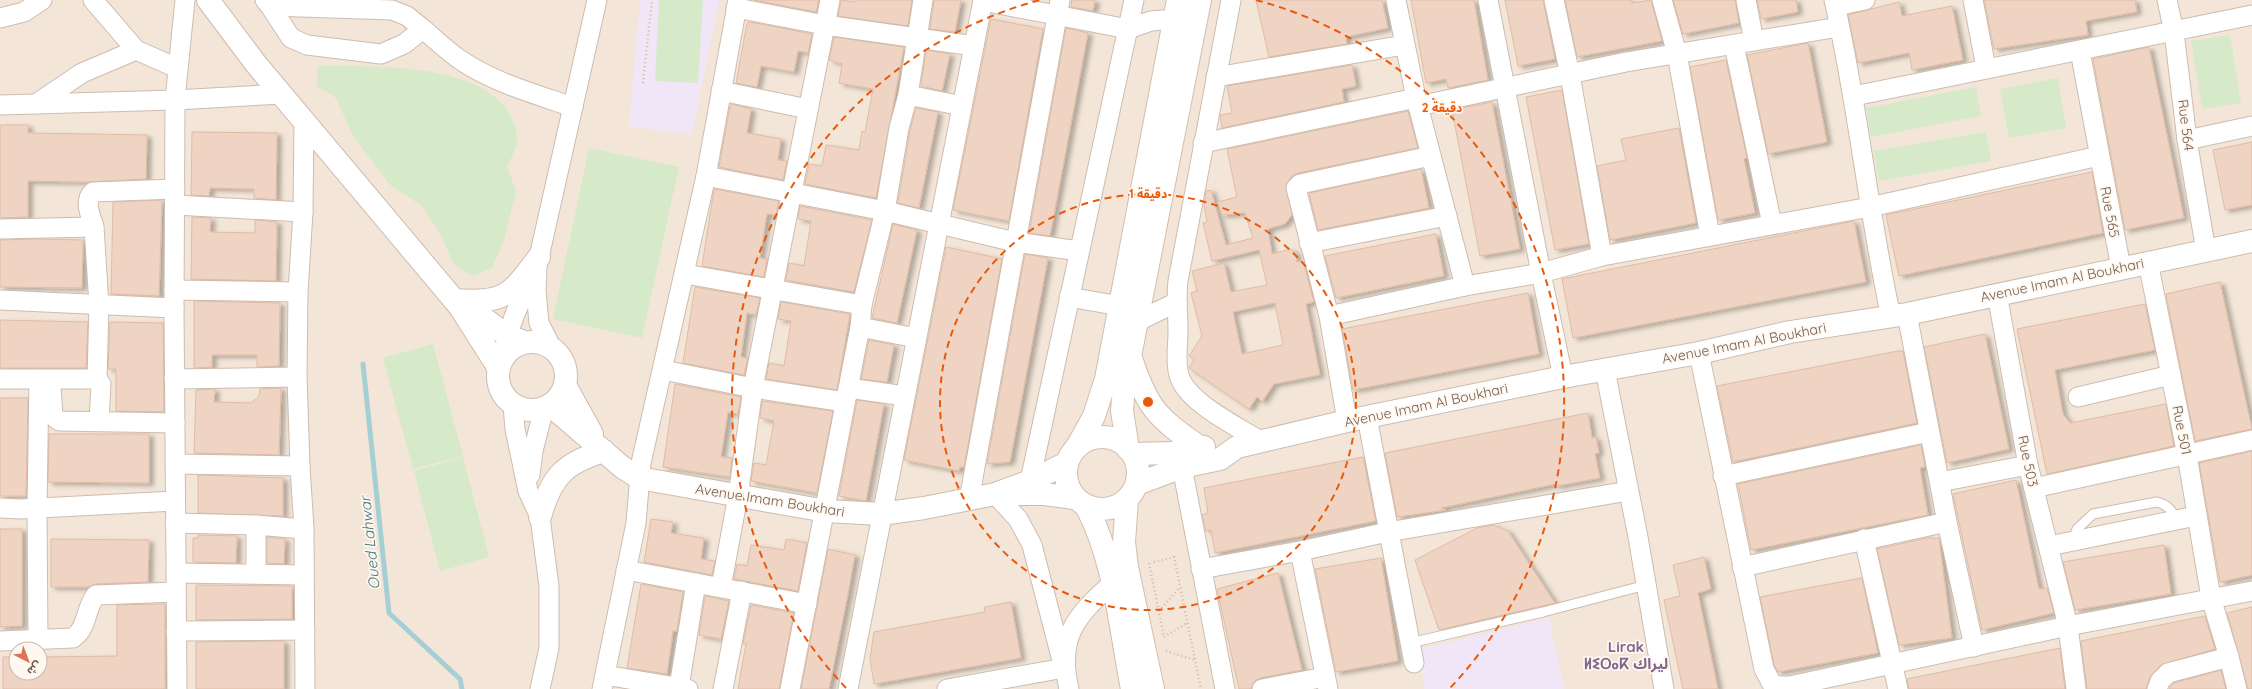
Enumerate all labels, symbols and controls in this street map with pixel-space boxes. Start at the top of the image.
street label: Rue 564 [2174,98,2198,152]
text: 2 دقيقة [1422,100,1462,115]
street label: Rue 565 [2096,185,2124,239]
text: 1 دقيقة [1129,186,1167,201]
street label: Avenue Imam Al Boukhari [1978,254,2146,306]
street label: Avenue Imam Al Boukhari [1660,318,1828,368]
street label: Avenue Imam Al Boukhari [1342,379,1510,431]
centre of rings [1141,395,1155,409]
street label: Rue 501 [2168,404,2196,456]
street label: Rue 503 [2014,434,2042,488]
street label: Avenue Imam Boukhari [694,479,846,521]
water label: Oued Lahwar [355,493,384,591]
district label: Lirak ⵍⵉⵔⴰⴽ ليراك [1584,637,1668,673]
north arrow [8,641,48,681]
text: ش [24,658,45,679]

